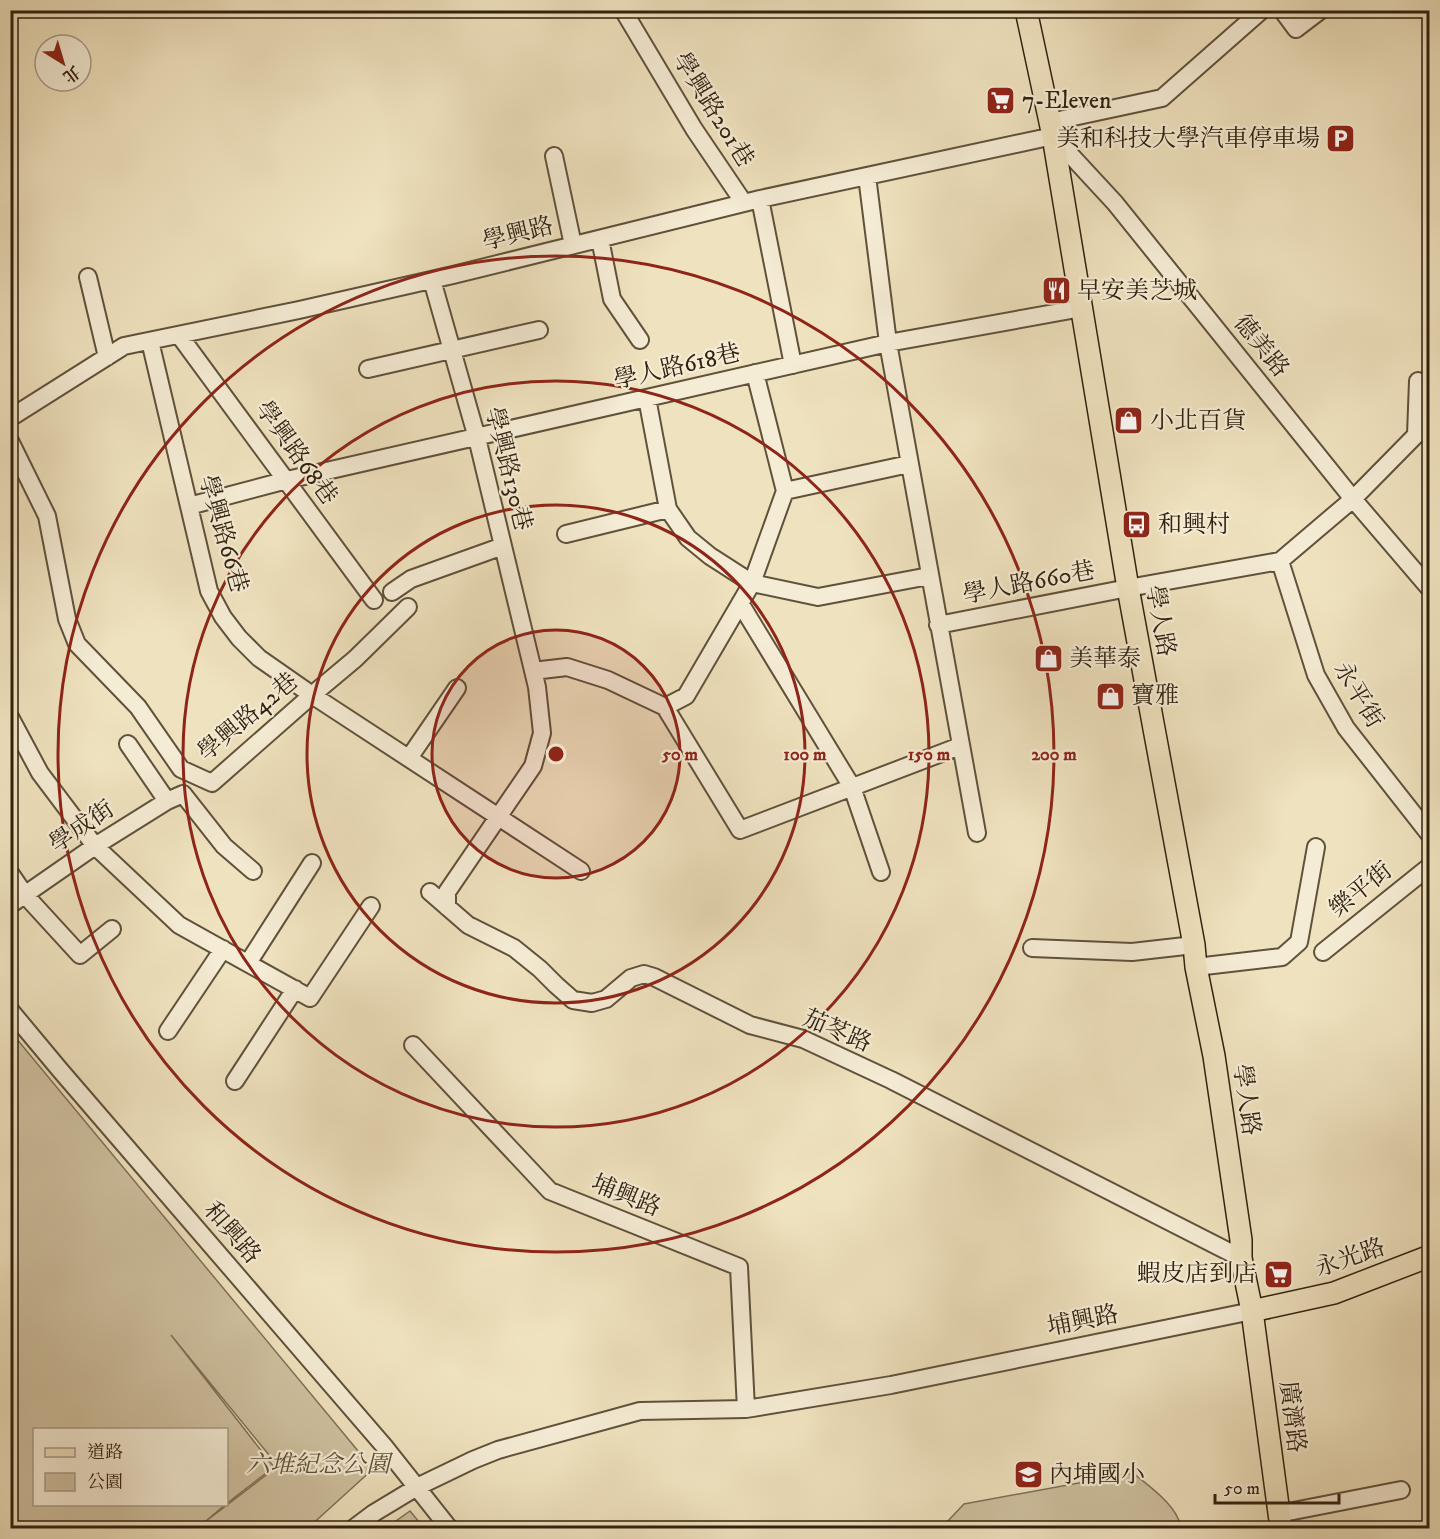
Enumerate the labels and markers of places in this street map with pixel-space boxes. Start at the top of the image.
supermarket icon: 7-Eleven [985,85,1017,117]
place label: 7-Eleven [1022,86,1112,116]
parking icon: 美和科技大學汽車停車場 [1325,123,1357,155]
place label: 美和科技大學汽車停車場 [1056,124,1320,154]
restaurant icon: 早安美芝城 [1040,275,1072,307]
place label: 早安美芝城 [1077,276,1197,306]
shop icon: 小北百貨 [1113,405,1145,437]
place label: 小北百貨 [1150,406,1246,436]
bus stop icon: 和興村 [1121,509,1153,541]
place label: 和興村 [1158,510,1230,540]
shop icon: 美華泰 [1032,643,1064,675]
place label: 美華泰 [1069,644,1141,674]
shop icon: 寶雅 [1094,680,1126,712]
place label: 寶雅 [1131,681,1179,711]
centre of rings [546,744,566,764]
supermarket icon: 蝦皮店到店 [1262,1258,1294,1290]
place label: 蝦皮店到店 [1137,1259,1257,1289]
school or university icon: 內埔國小 [1012,1459,1044,1491]
place label: 內埔國小 [1049,1460,1145,1490]

